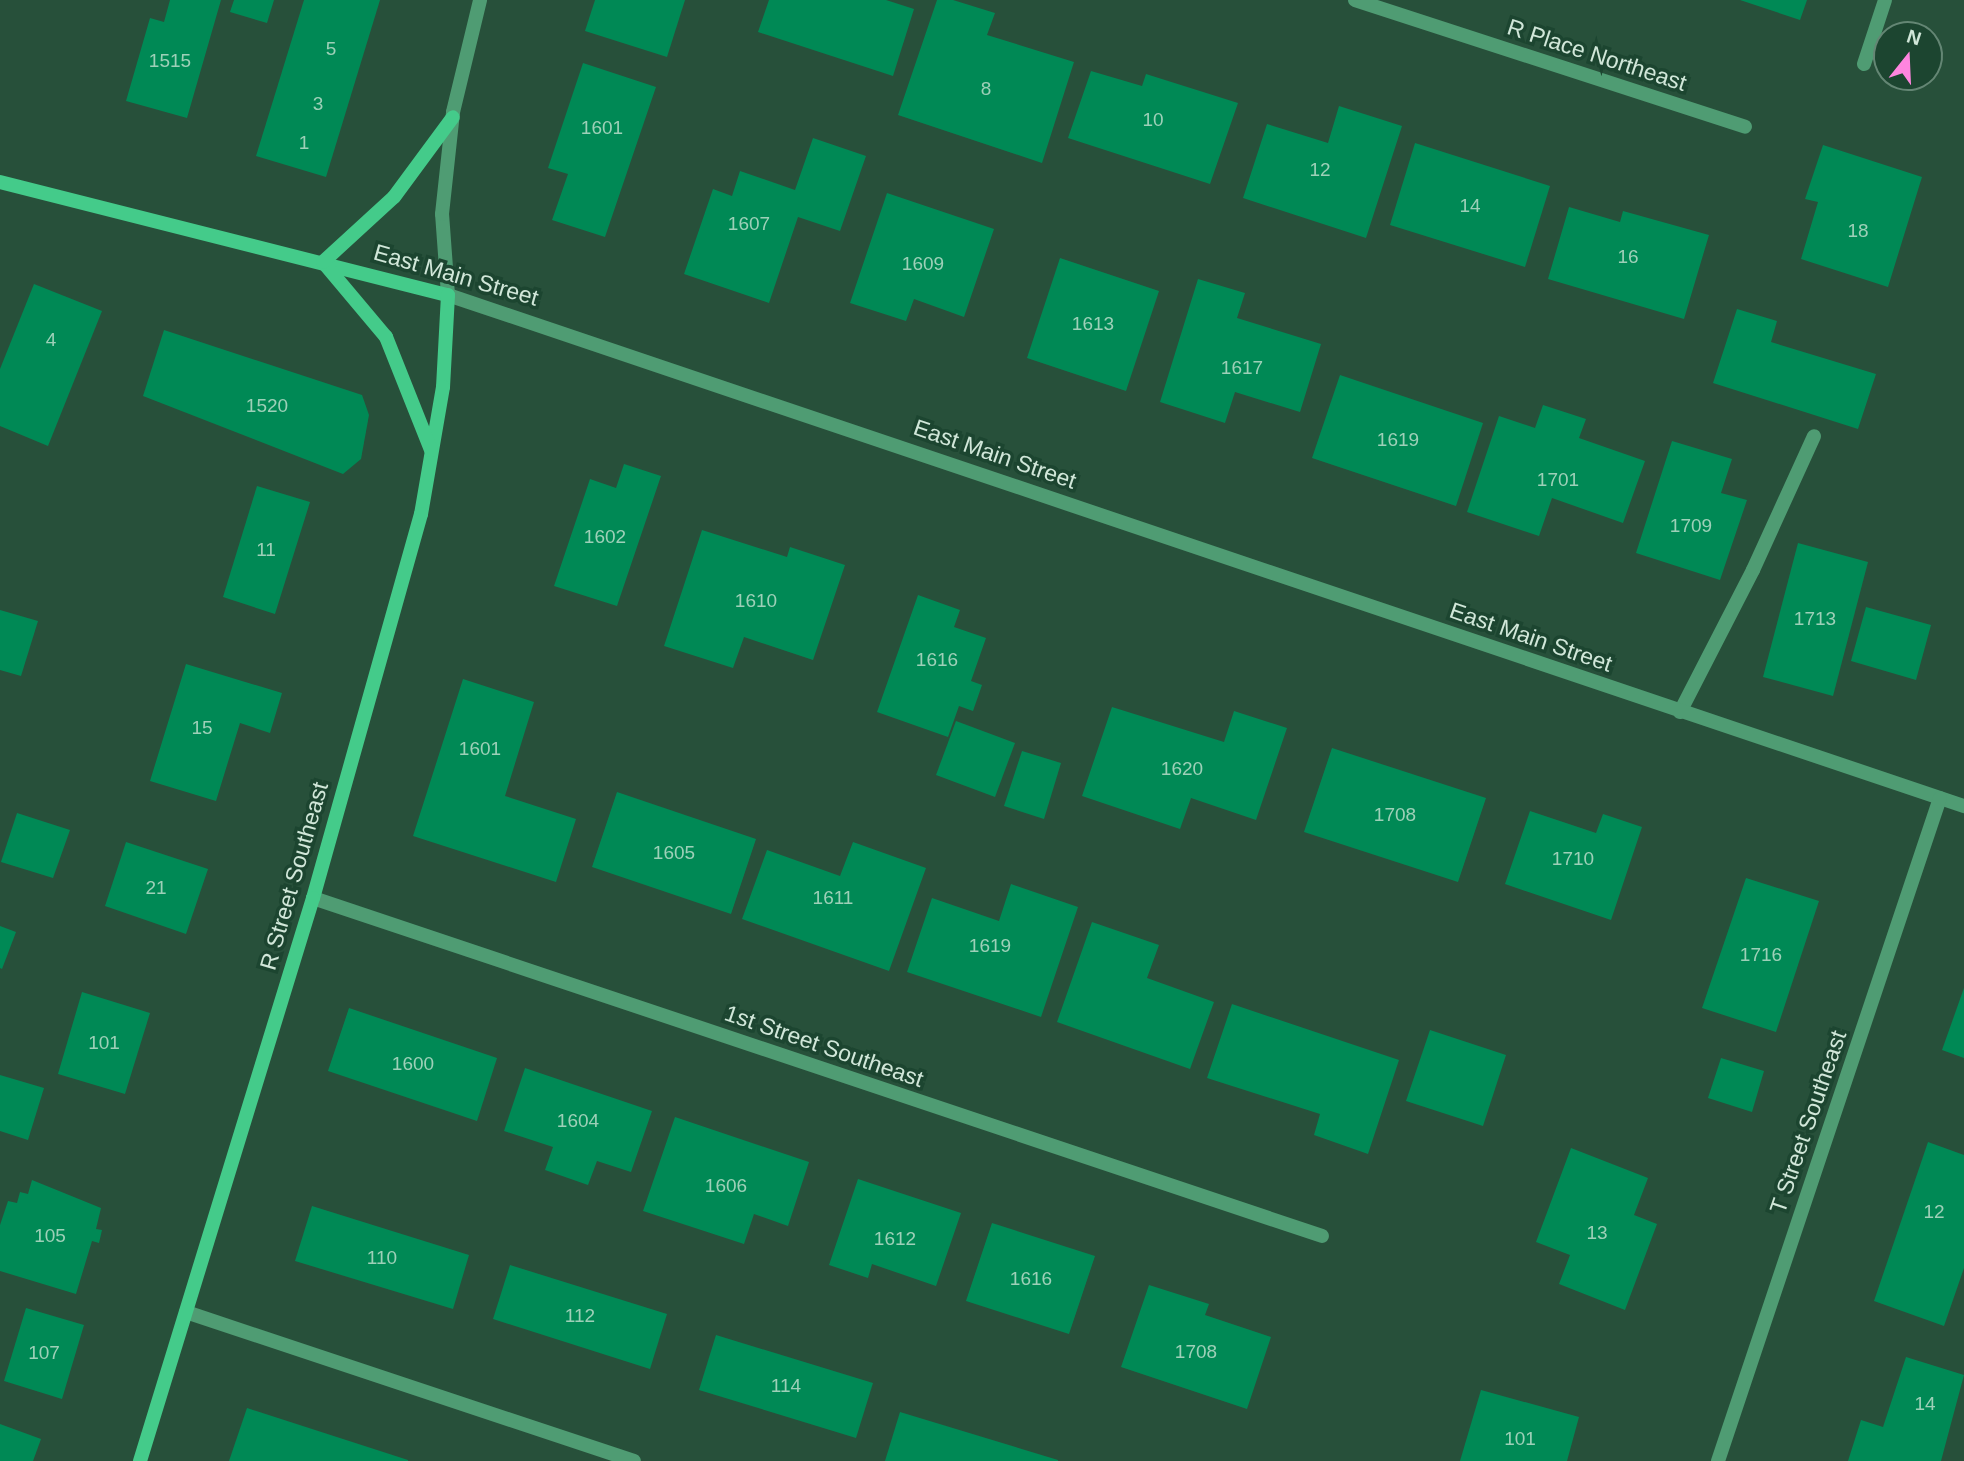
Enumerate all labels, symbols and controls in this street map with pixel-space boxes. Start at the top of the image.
street label: R Place Northeast [1504,13,1690,97]
north arrow [1873,21,1943,91]
text: N [1904,25,1924,50]
house number: 5 [326,38,336,60]
house number: 1515 [149,50,191,72]
house number: 8 [981,78,991,100]
house number: 3 [313,93,323,115]
house number: 10 [1142,109,1164,131]
house number: 1601 [581,117,623,139]
house number: 1 [299,132,309,154]
house number: 12 [1309,159,1331,181]
house number: 14 [1459,195,1481,217]
house number: 1607 [728,213,770,235]
house number: 18 [1847,220,1869,242]
street label: East Main Street [370,238,542,312]
house number: 16 [1617,246,1639,268]
house number: 1609 [902,253,944,275]
house number: 1613 [1072,313,1114,335]
house number: 4 [46,329,56,351]
house number: 1617 [1221,357,1263,379]
house number: 1520 [246,395,288,417]
street label: East Main Street [910,413,1080,495]
house number: 1619 [1377,429,1419,451]
house number: 1701 [1537,469,1579,491]
house number: 1709 [1670,515,1712,537]
house number: 1602 [584,526,626,548]
house number: 11 [256,539,276,561]
house number: 1610 [735,590,777,612]
street label: East Main Street [1446,596,1616,678]
house number: 1713 [1794,608,1836,630]
house number: 1616 [916,649,958,671]
house number: 15 [191,717,213,739]
house number: 1601 [459,738,501,760]
house number: 1620 [1161,758,1203,780]
street label: R Street Southeast [254,779,334,973]
house number: 1708 [1374,804,1416,826]
house number: 1605 [653,842,695,864]
house number: 1710 [1552,848,1594,870]
house number: 21 [145,877,167,899]
house number: 1611 [813,887,853,909]
house number: 1619 [969,935,1011,957]
house number: 1716 [1740,944,1782,966]
street label: 1st Street Southeast [721,999,927,1093]
street label: T Street Southeast [1764,1027,1852,1217]
house number: 101 [88,1032,120,1054]
house number: 1600 [392,1053,434,1075]
house number: 1604 [557,1110,599,1132]
house number: 1606 [705,1175,747,1197]
house number: 12 [1923,1201,1945,1223]
house number: 13 [1586,1222,1608,1244]
house number: 105 [34,1225,66,1247]
house number: 1612 [874,1228,916,1250]
house number: 110 [367,1247,397,1269]
house number: 1616 [1010,1268,1052,1290]
house number: 112 [565,1305,595,1327]
house number: 1708 [1175,1341,1217,1363]
house number: 107 [28,1342,60,1364]
house number: 114 [771,1375,801,1397]
house number: 14 [1914,1393,1936,1415]
house number: 101 [1504,1428,1536,1450]

